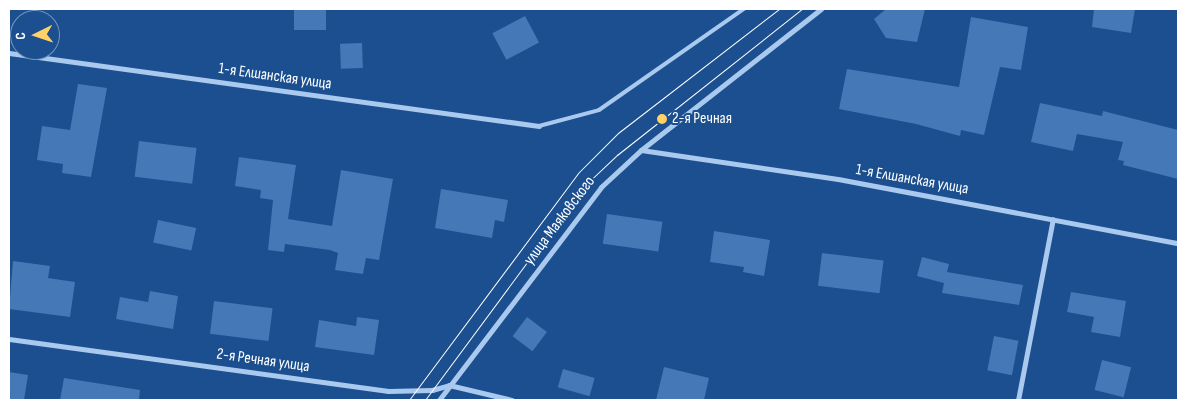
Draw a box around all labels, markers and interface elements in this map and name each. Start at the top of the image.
north arrow [10,10,60,60]
text: С [12,32,29,40]
street label: 1-я Елшанская улица [217,60,333,94]
place label: 2-я Речная [672,109,732,129]
marker: 2-я Речная [656,113,668,125]
street label: 1-я Елшанская улица [854,161,970,199]
street label: улица Маяковского [520,173,600,269]
street label: 2-я Речная улица [215,345,311,377]

